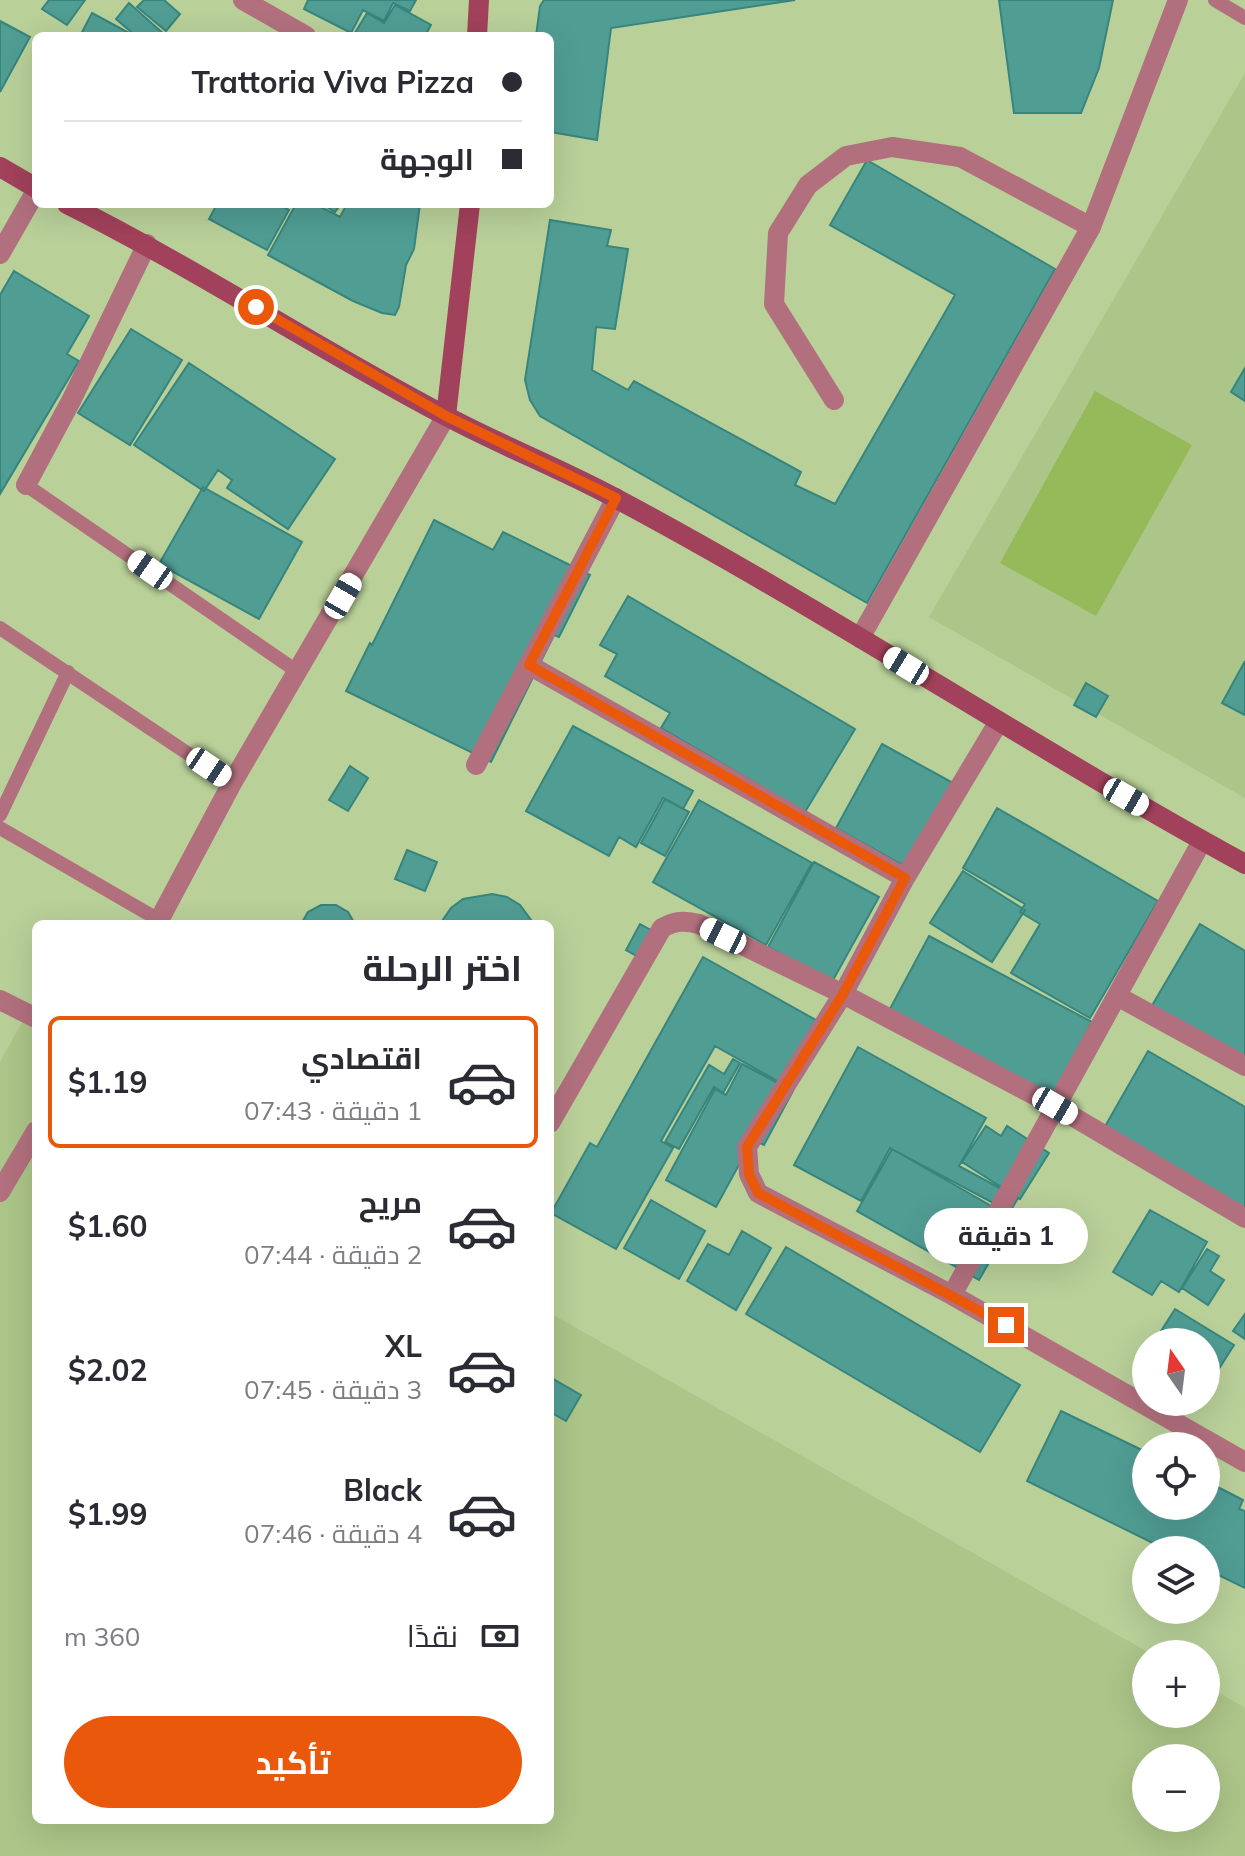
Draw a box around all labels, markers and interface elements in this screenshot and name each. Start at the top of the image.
text: Trattoria Viva Pizza [191,63,474,101]
text: الوجهة [380,140,474,178]
route start [238,289,274,325]
car [123,546,177,594]
car [321,569,365,623]
car [879,643,933,689]
car [182,744,236,790]
car [1099,775,1153,819]
car [696,915,750,957]
text: اختر الرحلة [363,945,522,990]
text: اقتصادي [301,1039,422,1077]
icon: car [446,1046,518,1118]
text: $1.19 [68,1063,147,1101]
car [1028,1084,1082,1128]
text: 1 دقيقة · 07:43 [244,1094,422,1127]
text: مريح [359,1183,422,1221]
icon: car [446,1190,518,1262]
text: $1.60 [68,1207,147,1245]
callout: 1 دقيقة [924,1209,1088,1265]
text: 1 دقيقة [958,1219,1054,1252]
text: 2 دقيقة · 07:44 [244,1238,422,1271]
route end [988,1307,1024,1343]
text: XL [385,1327,422,1365]
north arrow [1132,1328,1220,1416]
map controls [1132,1328,1220,1832]
icon: car [446,1334,518,1406]
text: $2.02 [68,1351,147,1389]
text: 3 دقيقة · 07:45 [244,1373,422,1406]
button: locate [1132,1432,1220,1520]
text: Black [343,1471,422,1509]
icon: car [446,1478,518,1550]
text: $1.99 [68,1495,147,1533]
text: 4 دقيقة · 07:46 [244,1517,422,1550]
button: layers [1132,1536,1220,1624]
icon: cash [478,1614,522,1658]
text: نقدًا [407,1617,458,1655]
text: 360 m [64,1620,140,1653]
button: + [1132,1640,1220,1728]
button: تأكيد [64,1716,522,1808]
button: − [1132,1744,1220,1832]

